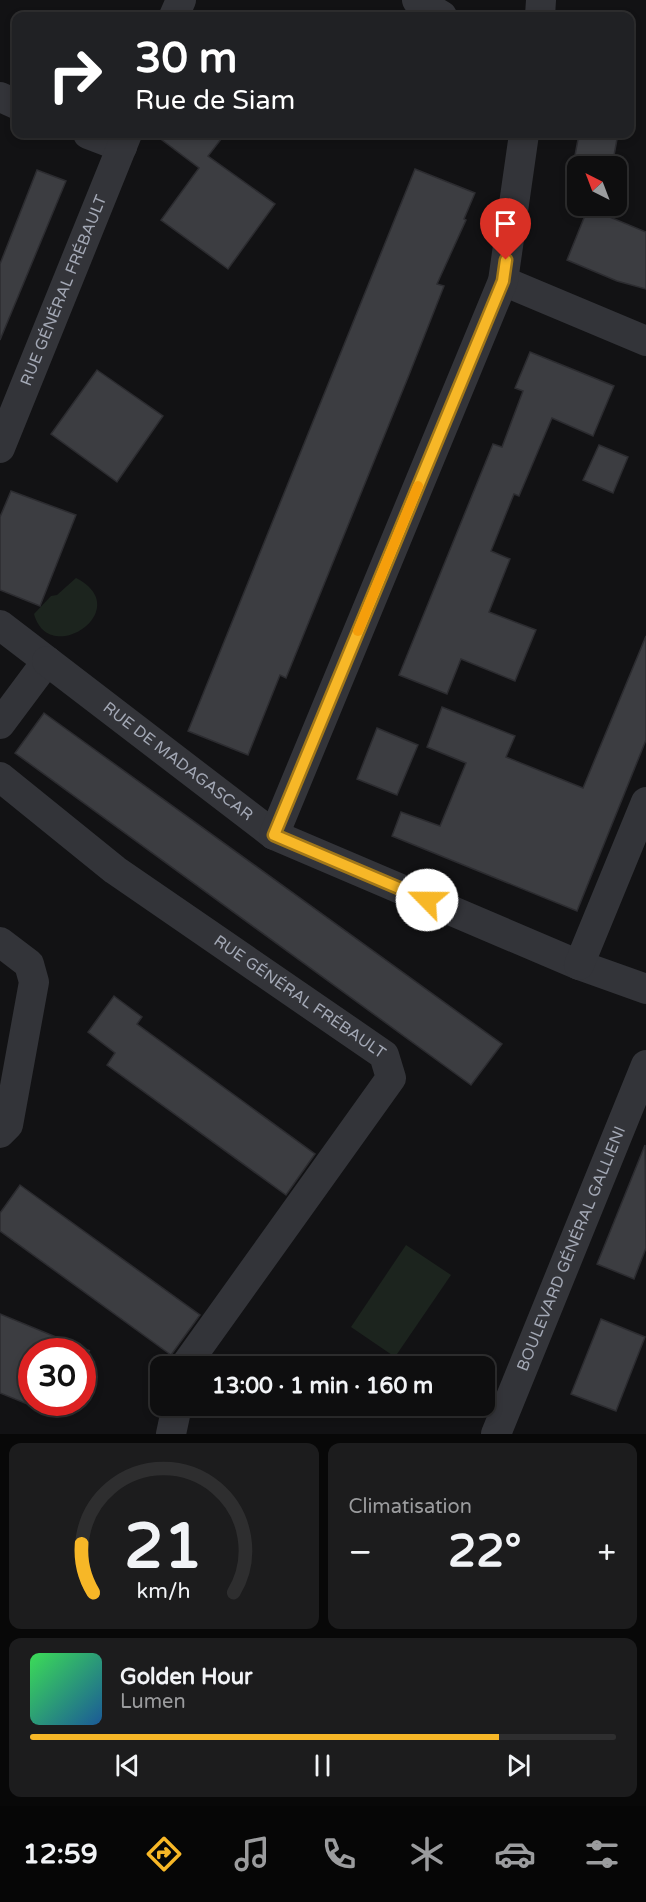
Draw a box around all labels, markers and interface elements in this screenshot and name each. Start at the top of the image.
text: 30 m [135,33,237,84]
icon: right [36,36,114,114]
text: Rue de Siam [135,84,295,117]
north arrow [567,156,627,216]
map controls [567,156,627,216]
street label: RUE GÉNÉRAL FRÉBAULT [16,192,111,389]
pin [480,198,531,260]
icon: arrive [489,207,522,240]
street label: RUE DE MADAGASCAR [99,698,257,825]
position arrow [395,868,459,932]
street label: RUE GÉNÉRAL FRÉBAULT [210,931,390,1063]
street label: BOULEVARD GÉNÉRAL GALLIENI [513,1123,630,1374]
speed limit sign: 30 [18,1338,96,1416]
text: 13:00 · 1 min · 160 m [212,1373,433,1399]
text: Climatisation [349,1495,472,1519]
text: 21 [125,1510,203,1585]
text: 22° [448,1525,521,1579]
text: − [349,1533,372,1572]
text: + [597,1533,616,1572]
text: km/h [137,1578,191,1604]
text: Golden Hour [120,1664,252,1690]
text: Lumen [120,1690,186,1714]
icon: previous [111,1749,144,1782]
icon: pause [306,1749,339,1782]
icon: next [502,1749,535,1782]
icon: directions [143,1833,185,1875]
icon: music [231,1833,273,1875]
icon: phone [318,1833,360,1875]
icon: climate [406,1833,448,1875]
icon: car [494,1833,536,1875]
icon: filters [581,1833,623,1875]
text: 12:59 [23,1838,98,1871]

